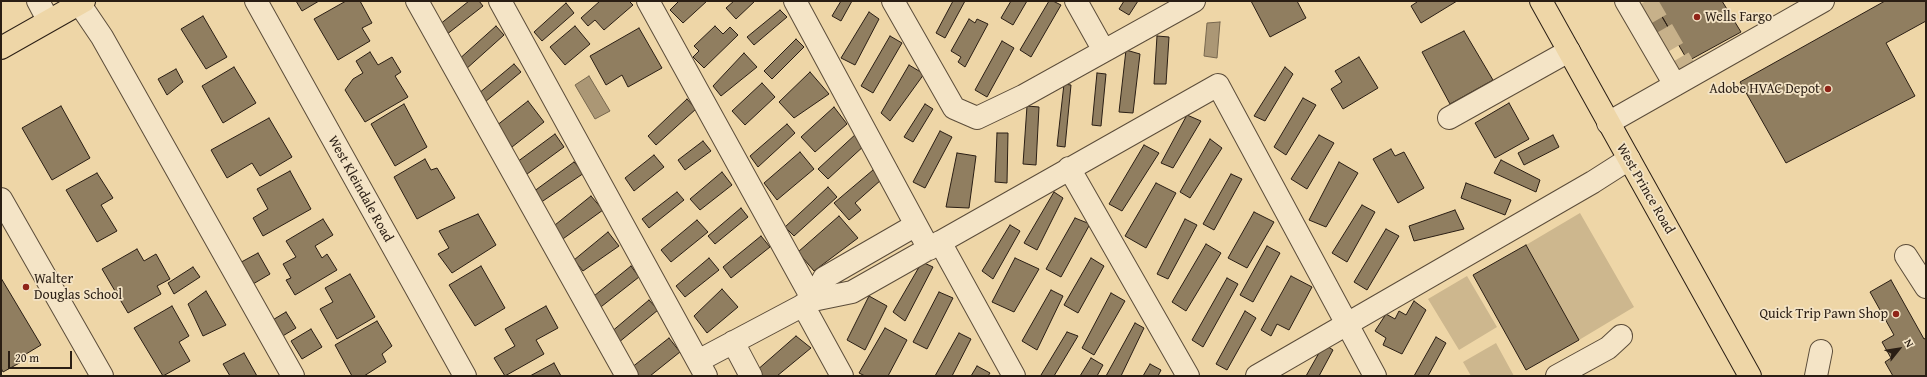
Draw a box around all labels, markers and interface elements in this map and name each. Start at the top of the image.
place label: Wells Fargo [1705,9,1772,25]
marker: Wells Fargo [1692,12,1702,22]
place label: Adobe HVAC Depot [1709,81,1820,97]
marker: Adobe HVAC Depot [1823,84,1833,94]
street label: West Kleindale Road [324,133,396,245]
street label: West Prince Road [1612,141,1678,237]
place label: Walter Douglas School [34,271,122,304]
marker: Walter Douglas School [21,282,31,292]
place label: Quick Trip Pawn Shop [1759,306,1888,322]
marker: Quick Trip Pawn Shop [1891,309,1901,319]
north arrow [1879,329,1919,369]
text: N [1901,336,1918,350]
scale bar [10,343,74,369]
text: 20 m [15,349,39,366]

